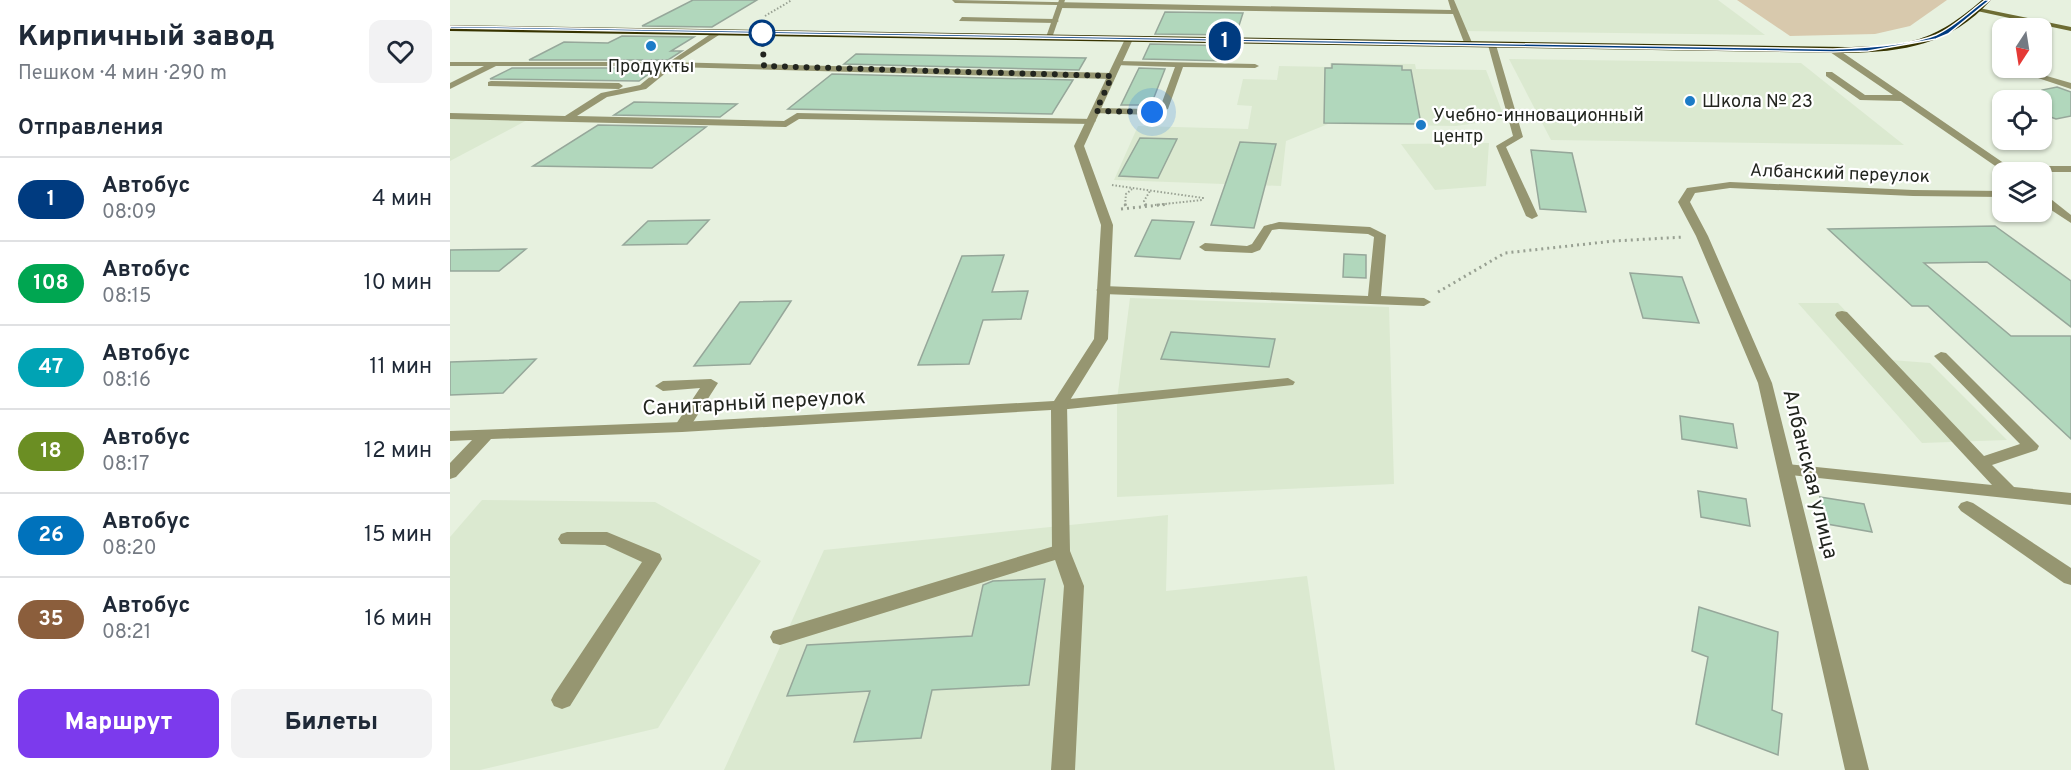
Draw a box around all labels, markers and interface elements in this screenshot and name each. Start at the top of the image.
north arrow [1992,18,2052,78]
map controls [1992,18,2052,222]
text: Кирпичный завод [18,20,274,56]
button: heart [369,20,432,83]
unlabelled marker [749,20,775,46]
line badge: 1 [1206,22,1244,60]
text: 1 [1221,28,1229,55]
marker: Продукты [644,39,658,53]
place label: Продукты [608,56,694,79]
text: Пешком · 4 мин · 290 m [18,61,227,87]
button: locate [1992,90,2052,150]
place label: Школа № 23 [1702,91,1813,114]
marker: Школа № 23 [1683,94,1697,108]
your location [1137,97,1167,127]
place label: Учебно-инновационный центр [1433,105,1644,149]
text: Отправления [18,115,163,142]
marker: Учебно-инновационный центр [1414,118,1428,132]
street label: Албанский переулок [1750,160,1930,189]
button: layers [1992,162,2052,222]
text: Автобус [102,173,190,200]
text: 1 [47,186,55,213]
text: 4 мин [372,186,432,213]
text: 08:09 [102,200,156,226]
text: Автобус [102,257,190,284]
text: 108 [33,270,69,297]
text: 10 мин [363,270,432,297]
text: 08:15 [102,284,151,310]
text: Автобус [102,341,190,368]
text: 47 [39,354,63,381]
text: 11 мин [369,354,432,381]
text: 08:16 [102,368,151,394]
street label: Санитарный переулок [642,384,866,423]
street label: Албанская улица [1775,387,1844,562]
text: Автобус [102,425,190,452]
text: 18 [40,438,62,465]
text: 12 мин [364,438,432,465]
text: 08:17 [102,452,149,478]
text: Автобус [102,509,190,536]
text: 26 [38,522,64,549]
text: 15 мин [364,522,432,549]
text: 08:20 [102,536,157,562]
text: Автобус [102,593,190,620]
text: 35 [38,606,64,633]
text: 16 мин [364,606,432,633]
text: 08:21 [102,620,151,646]
button: Маршрут [18,689,219,758]
button: Билеты [231,689,432,758]

